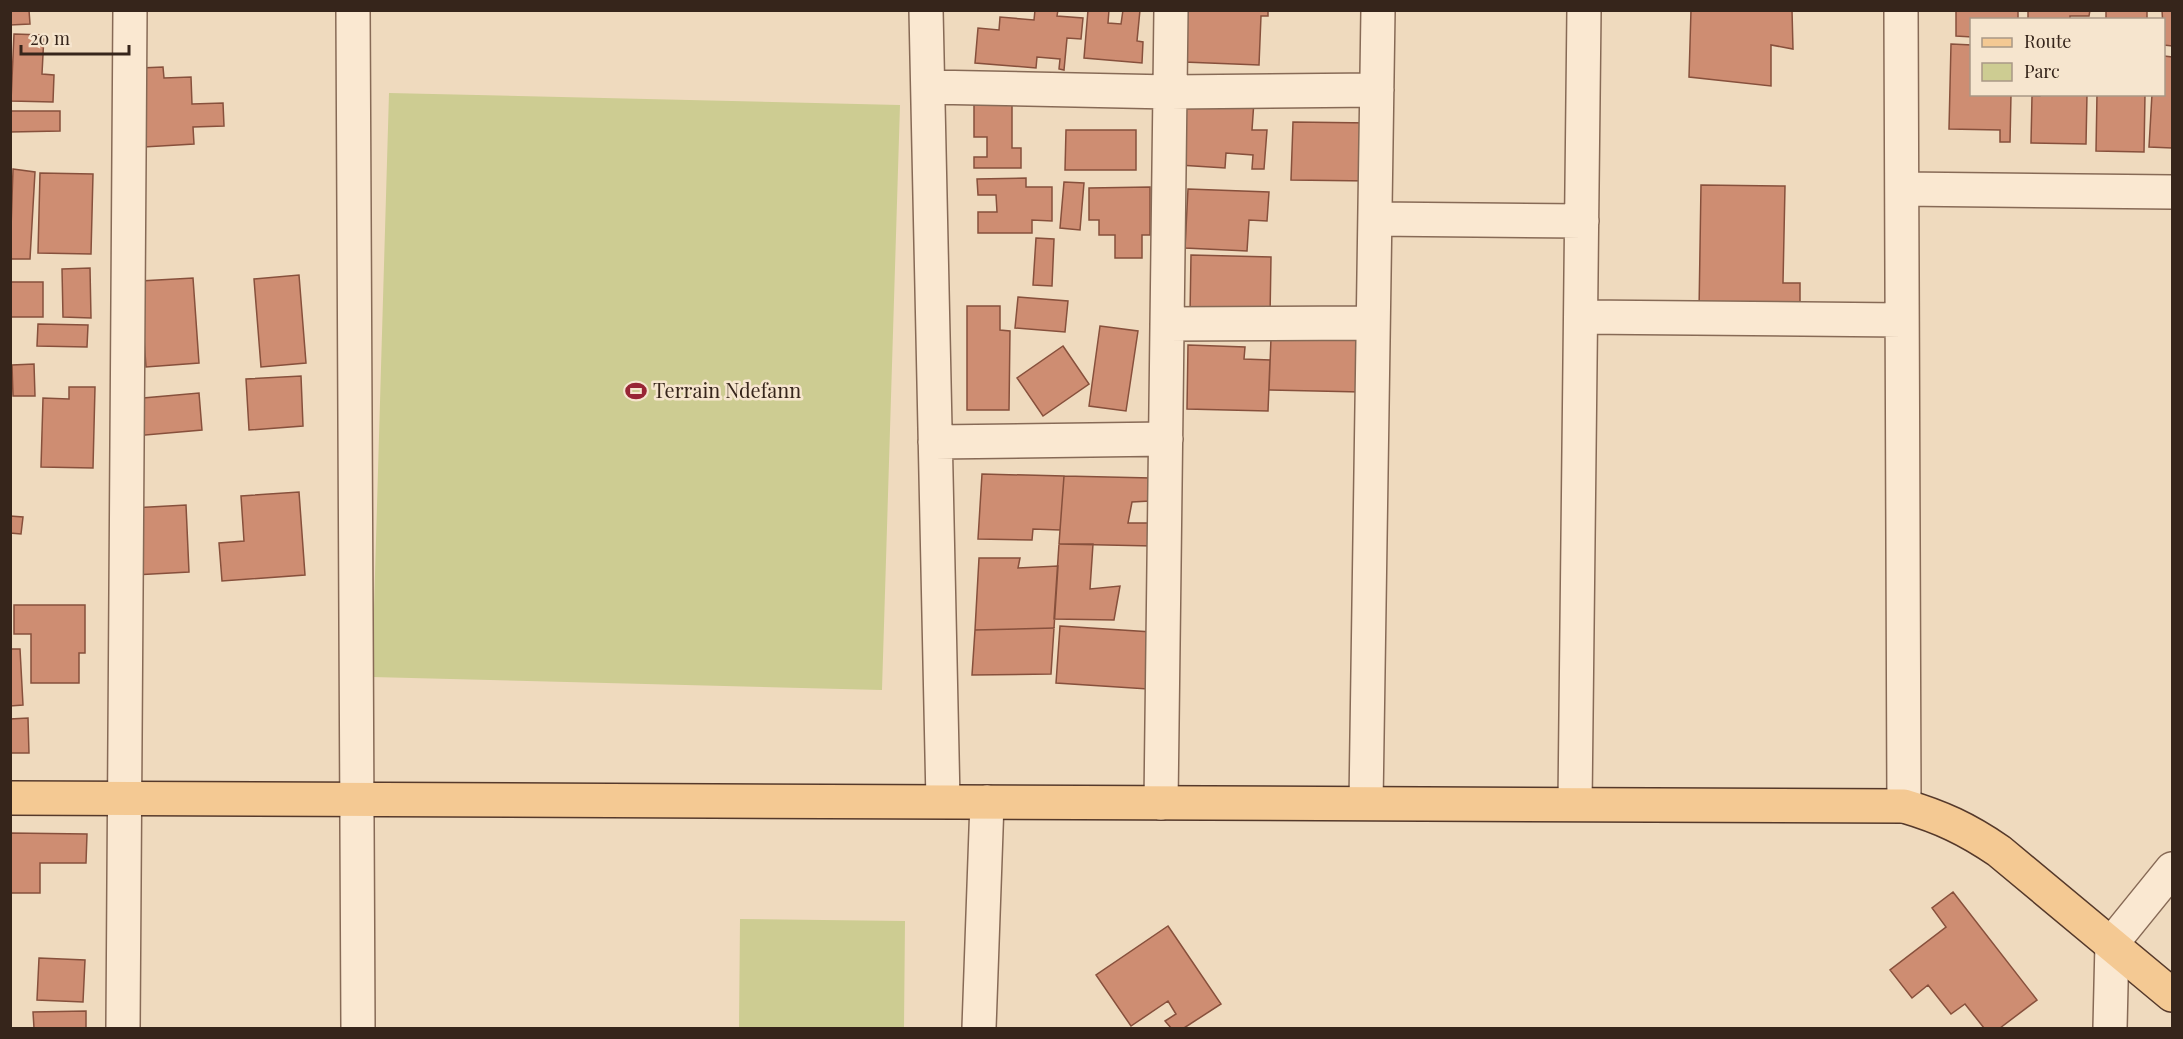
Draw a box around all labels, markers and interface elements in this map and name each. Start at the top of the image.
scale bar [21,18,129,56]
legend [1970,18,2165,96]
text: 20 m [30,26,70,50]
text: Route [2024,29,2071,53]
text: Parc [2024,59,2060,83]
place label: Terrain Ndefann [653,376,801,403]
sports icon: Terrain Ndefann [624,379,648,403]

